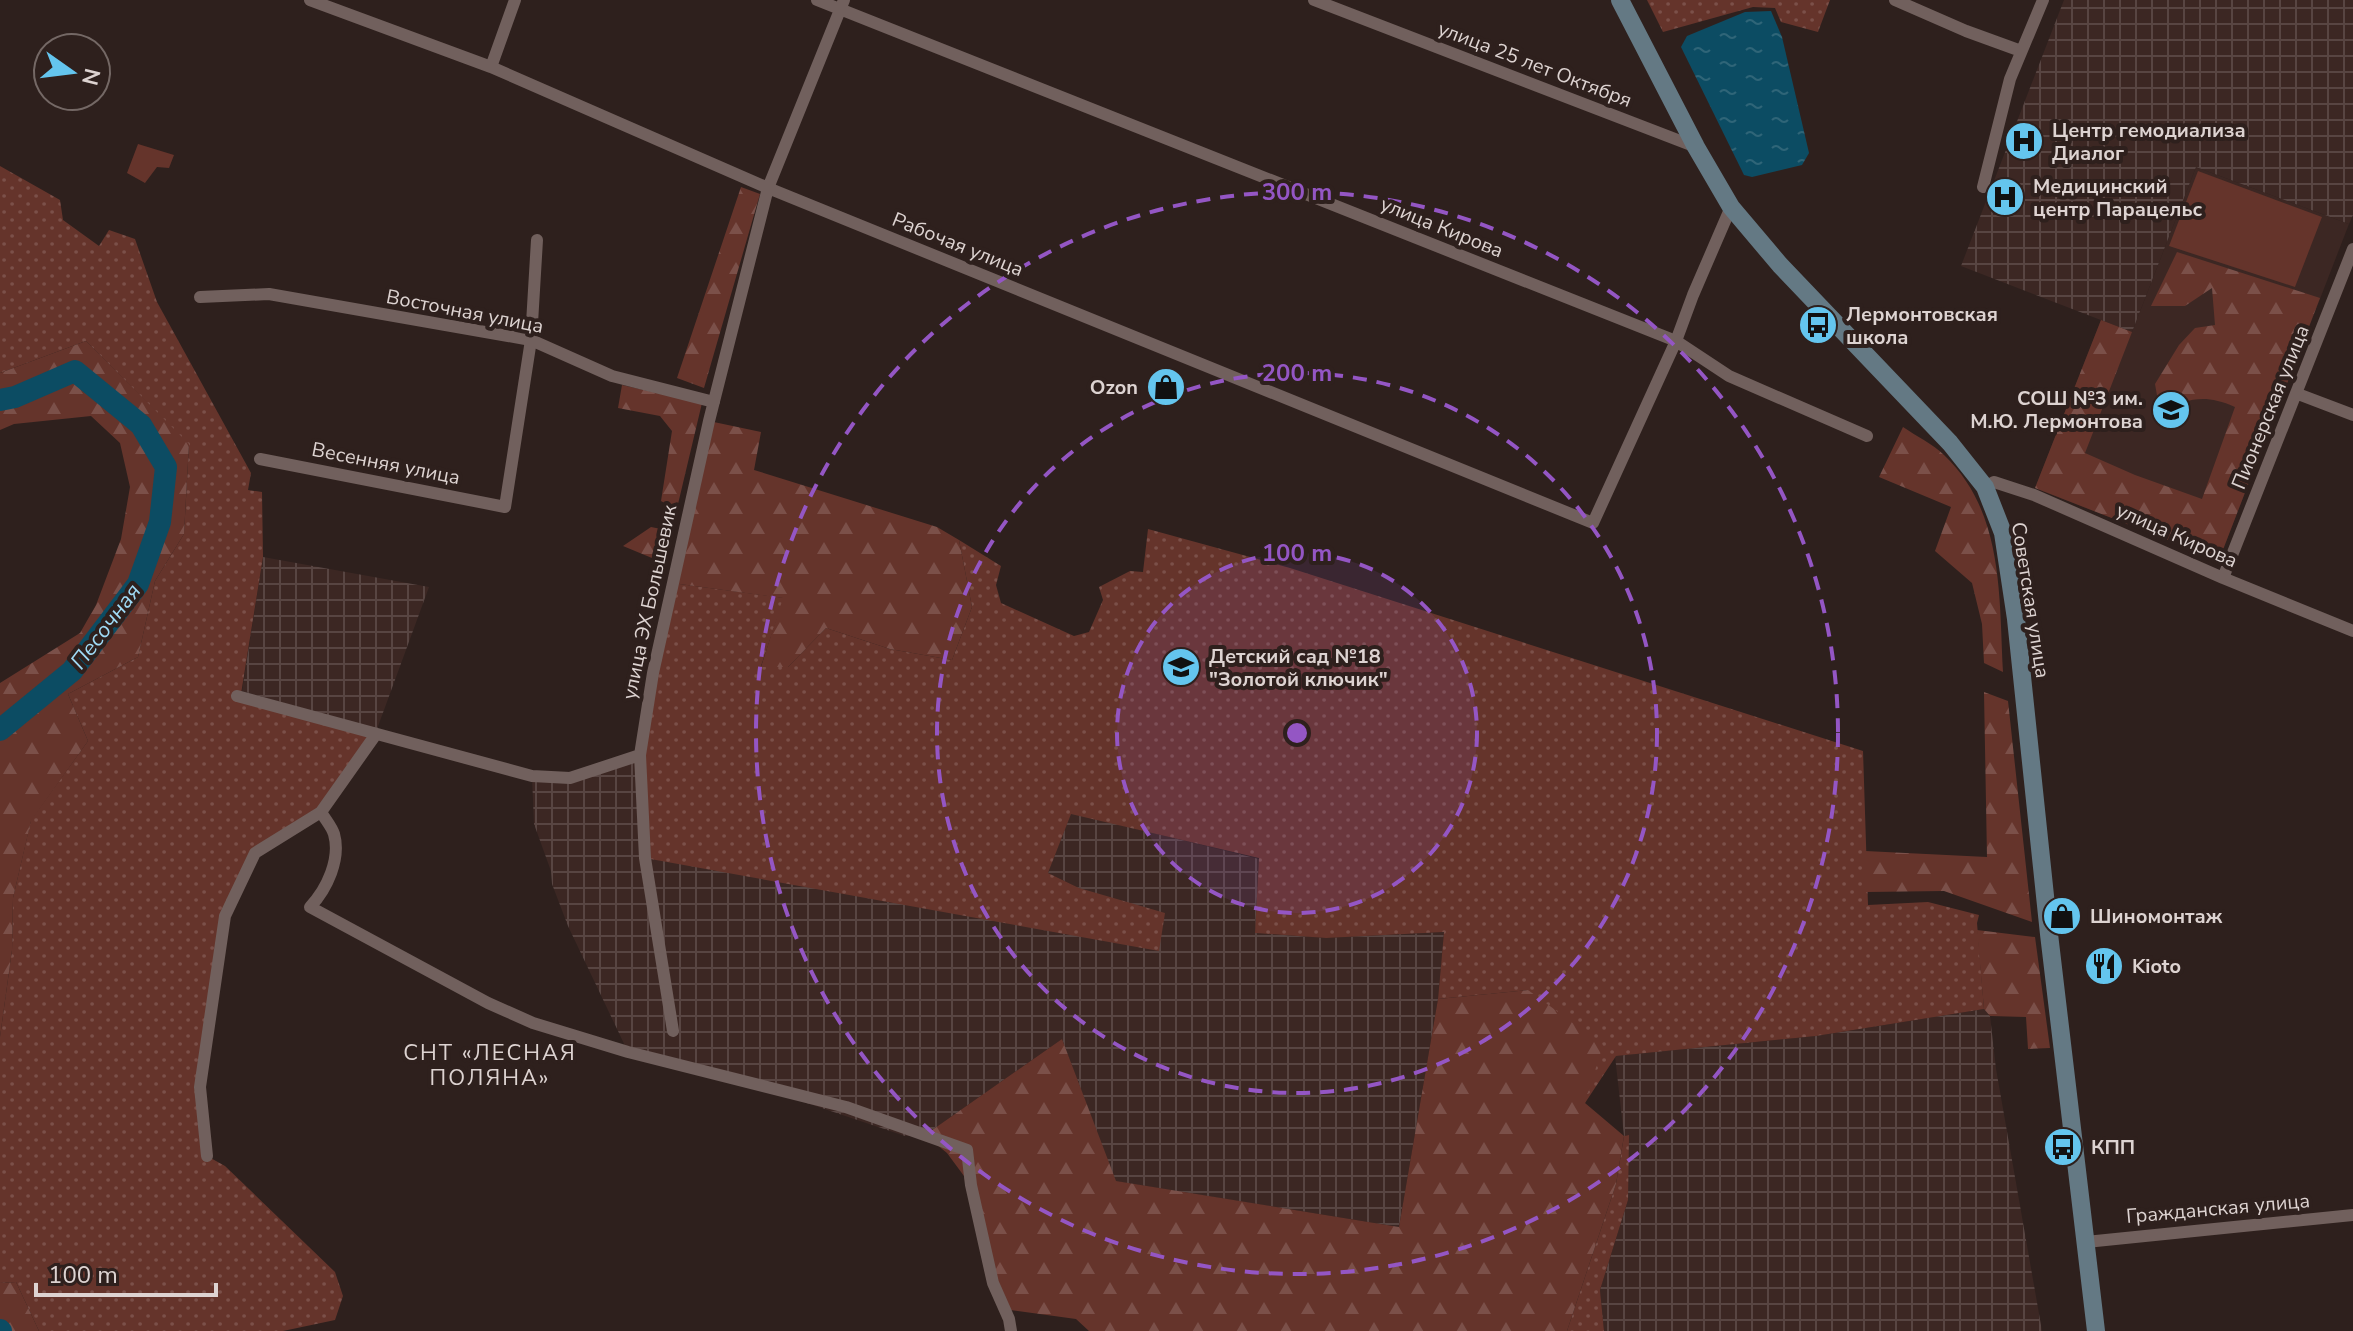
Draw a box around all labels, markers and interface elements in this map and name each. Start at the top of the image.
street label: улица 25 лет Октября [1434,15,1636,114]
north arrow [32,32,112,112]
text: N [74,65,107,88]
place label: Центр гемодиализа Диалог [2052,117,2246,167]
hospital icon: Центр гемодиализа Диалог [2003,120,2045,162]
place label: Медицинский центр Парацельс [2033,173,2203,223]
text: 300 m [1262,176,1332,208]
hospital icon: Медицинский центр Парацельс [1984,176,2026,218]
street label: улица Кирова [1376,191,1507,264]
street label: Рабочая улица [888,206,1027,283]
street label: Восточная улица [384,283,546,340]
place label: Лермонтовская школа [1846,301,1998,351]
bus stop icon: Лермонтовская школа [1797,304,1839,346]
street label: Пионерская улица [2225,321,2316,493]
text: 200 m [1262,357,1332,389]
shop icon: Ozon [1145,366,1187,408]
place label: Ozon [1090,374,1138,401]
place label: СОШ №3 им. М.Ю. Лермонтова [1970,385,2143,435]
school or university icon: СОШ №3 им. М.Ю. Лермонтова [2150,389,2192,431]
street label: Весенняя улица [309,436,462,491]
street label: улица Кирова [2112,497,2242,574]
street label: улица ЭХ Большевик [616,502,683,702]
street label: Советская улица [2005,520,2056,680]
text: 100 m [1262,537,1332,569]
water label: Песочная [64,578,148,676]
place label: Детский сад №18 "Золотой ключик" [1209,643,1388,693]
school or university icon: Детский сад №18 "Золотой ключик" [1160,646,1202,688]
centre of rings [1283,719,1311,747]
shop icon: Шиномонтаж [2041,895,2083,937]
place label: Шиномонтаж [2090,903,2223,930]
restaurant icon: Kioto [2083,945,2125,987]
place label: Kioto [2132,953,2181,980]
district label: СНТ «ЛЕСНАЯ ПОЛЯНА» [403,1038,577,1093]
bus stop icon: КПП [2042,1126,2084,1168]
place label: КПП [2091,1134,2135,1161]
street label: Гражданская улица [2125,1187,2311,1230]
scale bar [36,1247,216,1297]
text: 100 m [48,1259,118,1291]

